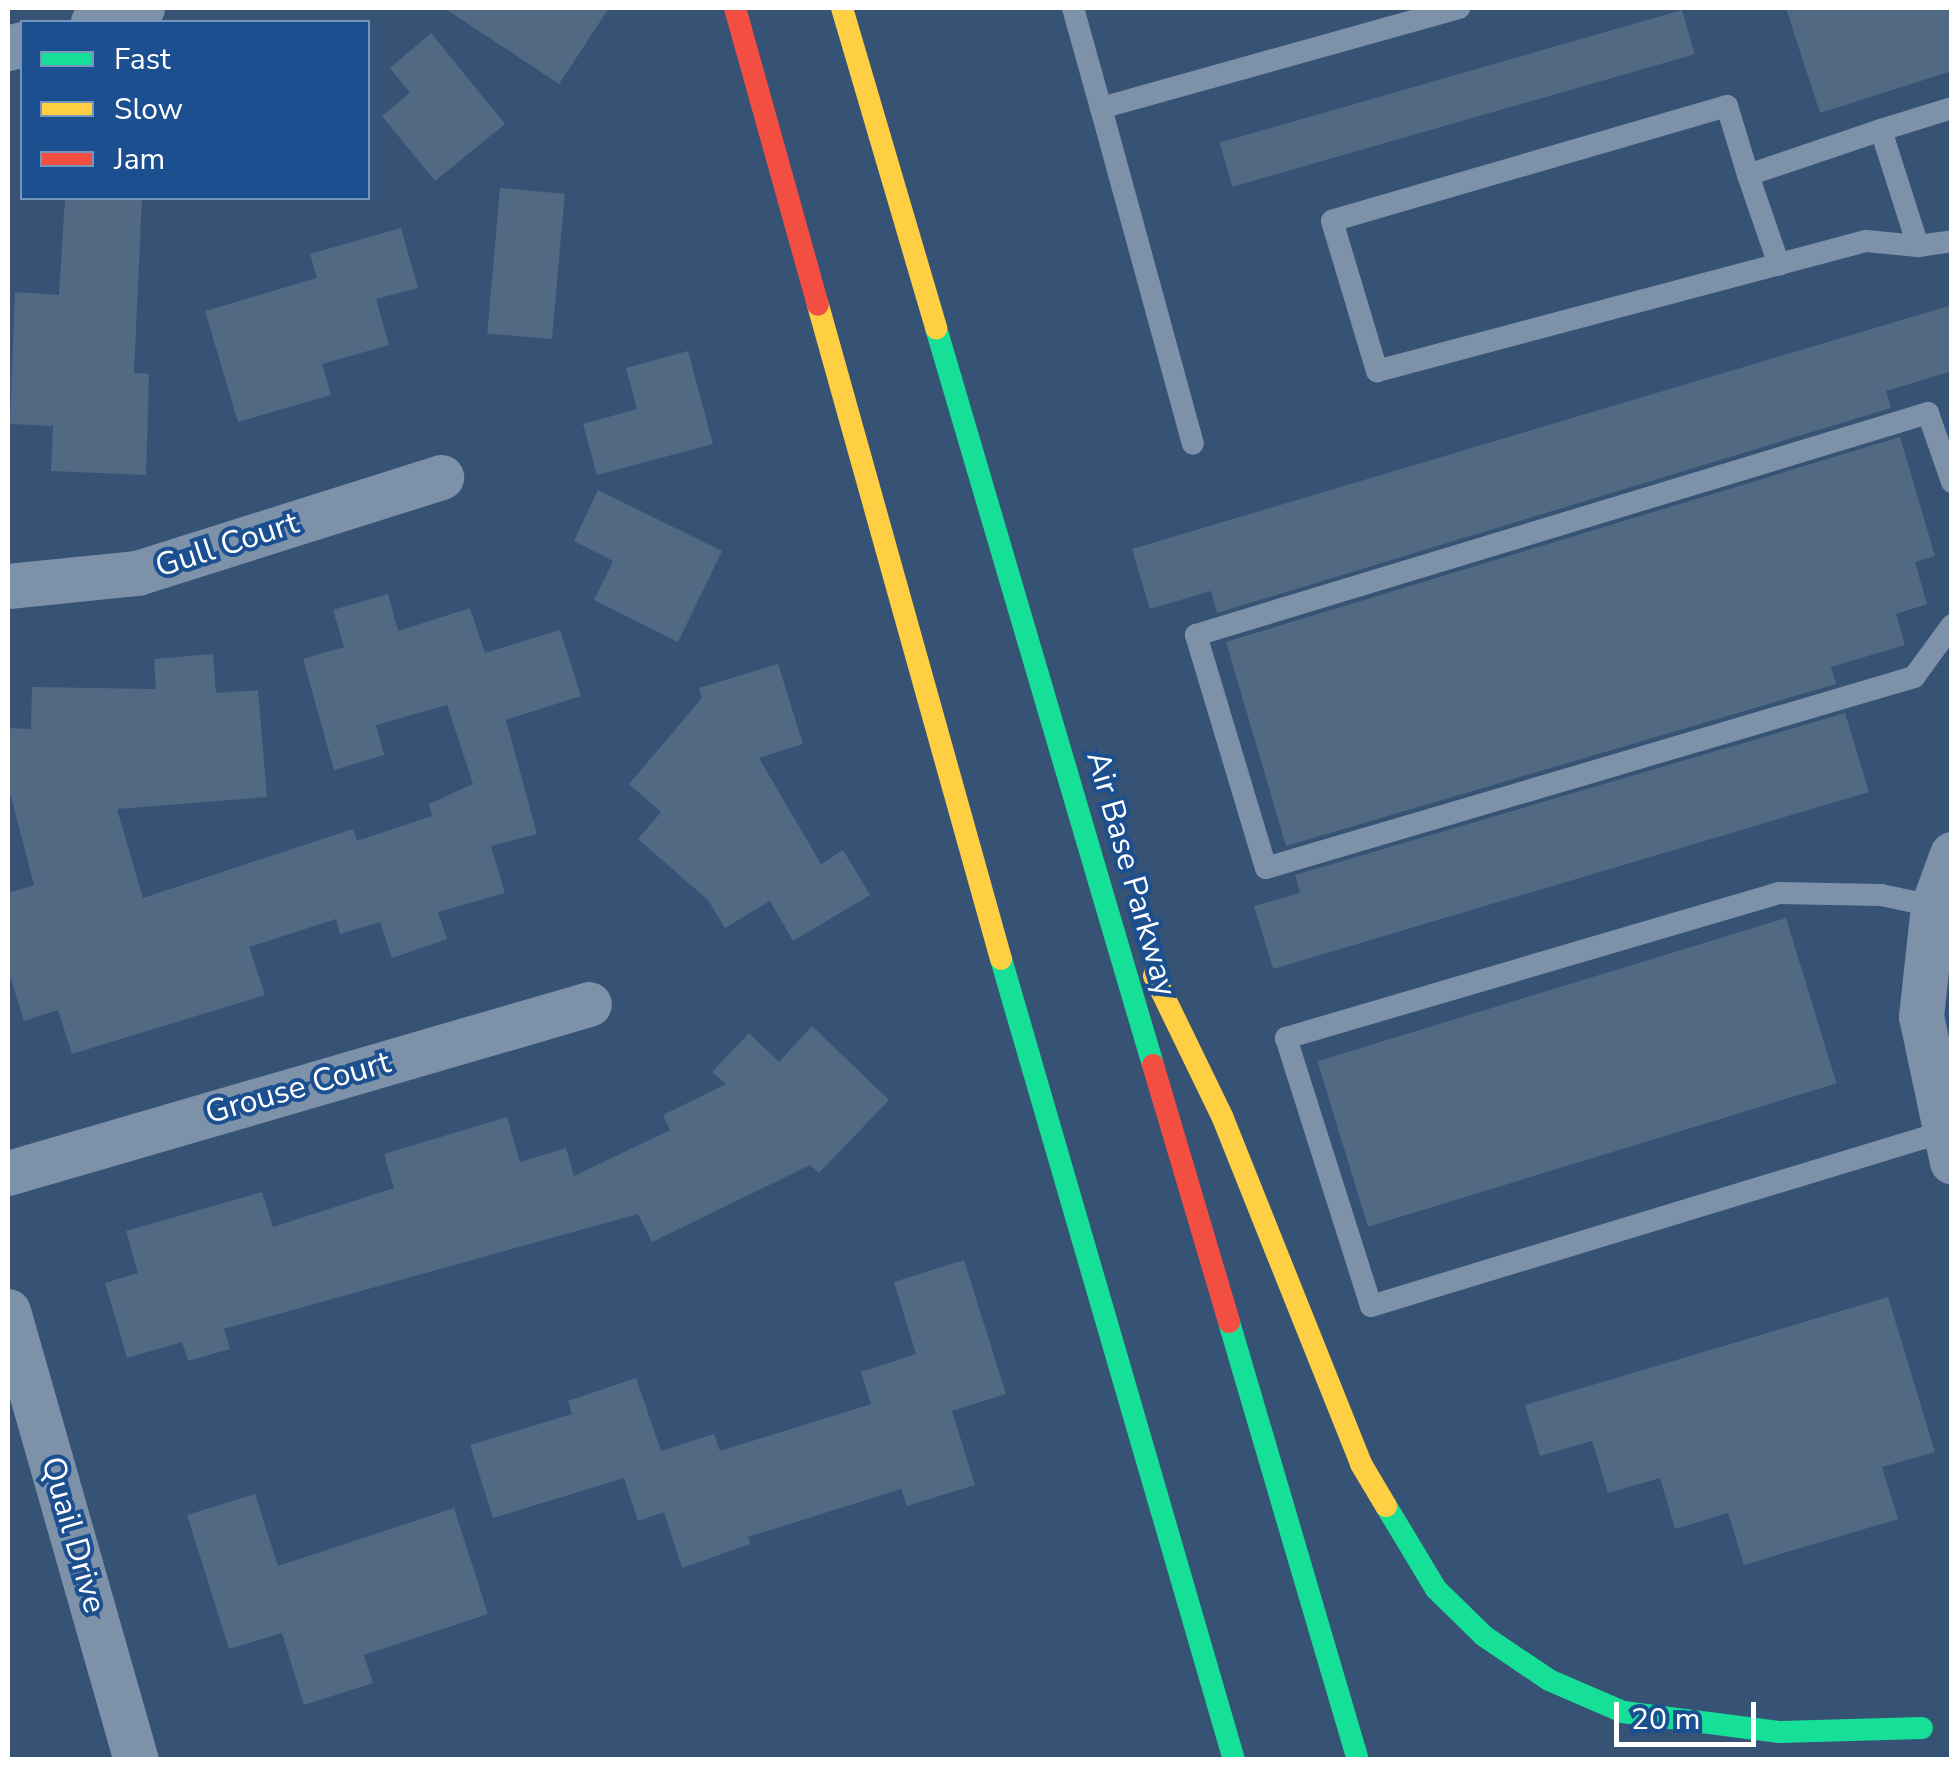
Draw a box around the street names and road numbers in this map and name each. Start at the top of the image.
street label: Gull Court [151,504,303,586]
street label: Air Base Parkway [1078,747,1184,1001]
street label: Grouse Court [201,1043,395,1133]
street label: Quail Drive [32,1453,114,1617]

